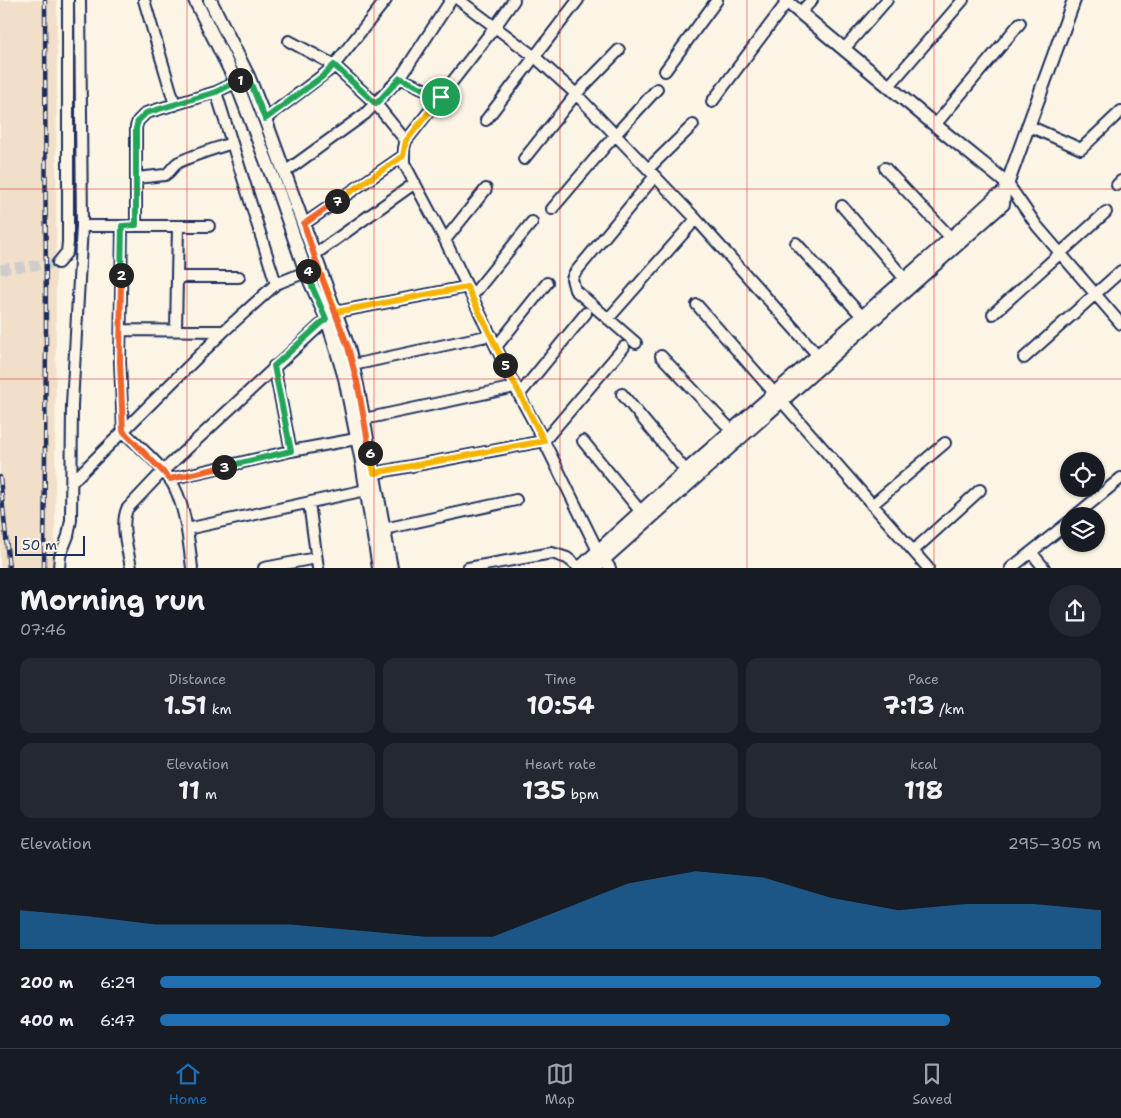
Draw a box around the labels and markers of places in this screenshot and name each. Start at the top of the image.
pin: 1 [228,68,252,92]
pin [420,76,462,118]
pin: 7 [324,188,350,214]
pin: 4 [296,258,320,284]
pin: 2 [108,262,134,288]
pin: 5 [492,352,518,378]
pin: 6 [358,440,382,466]
pin: 3 [212,454,236,480]

